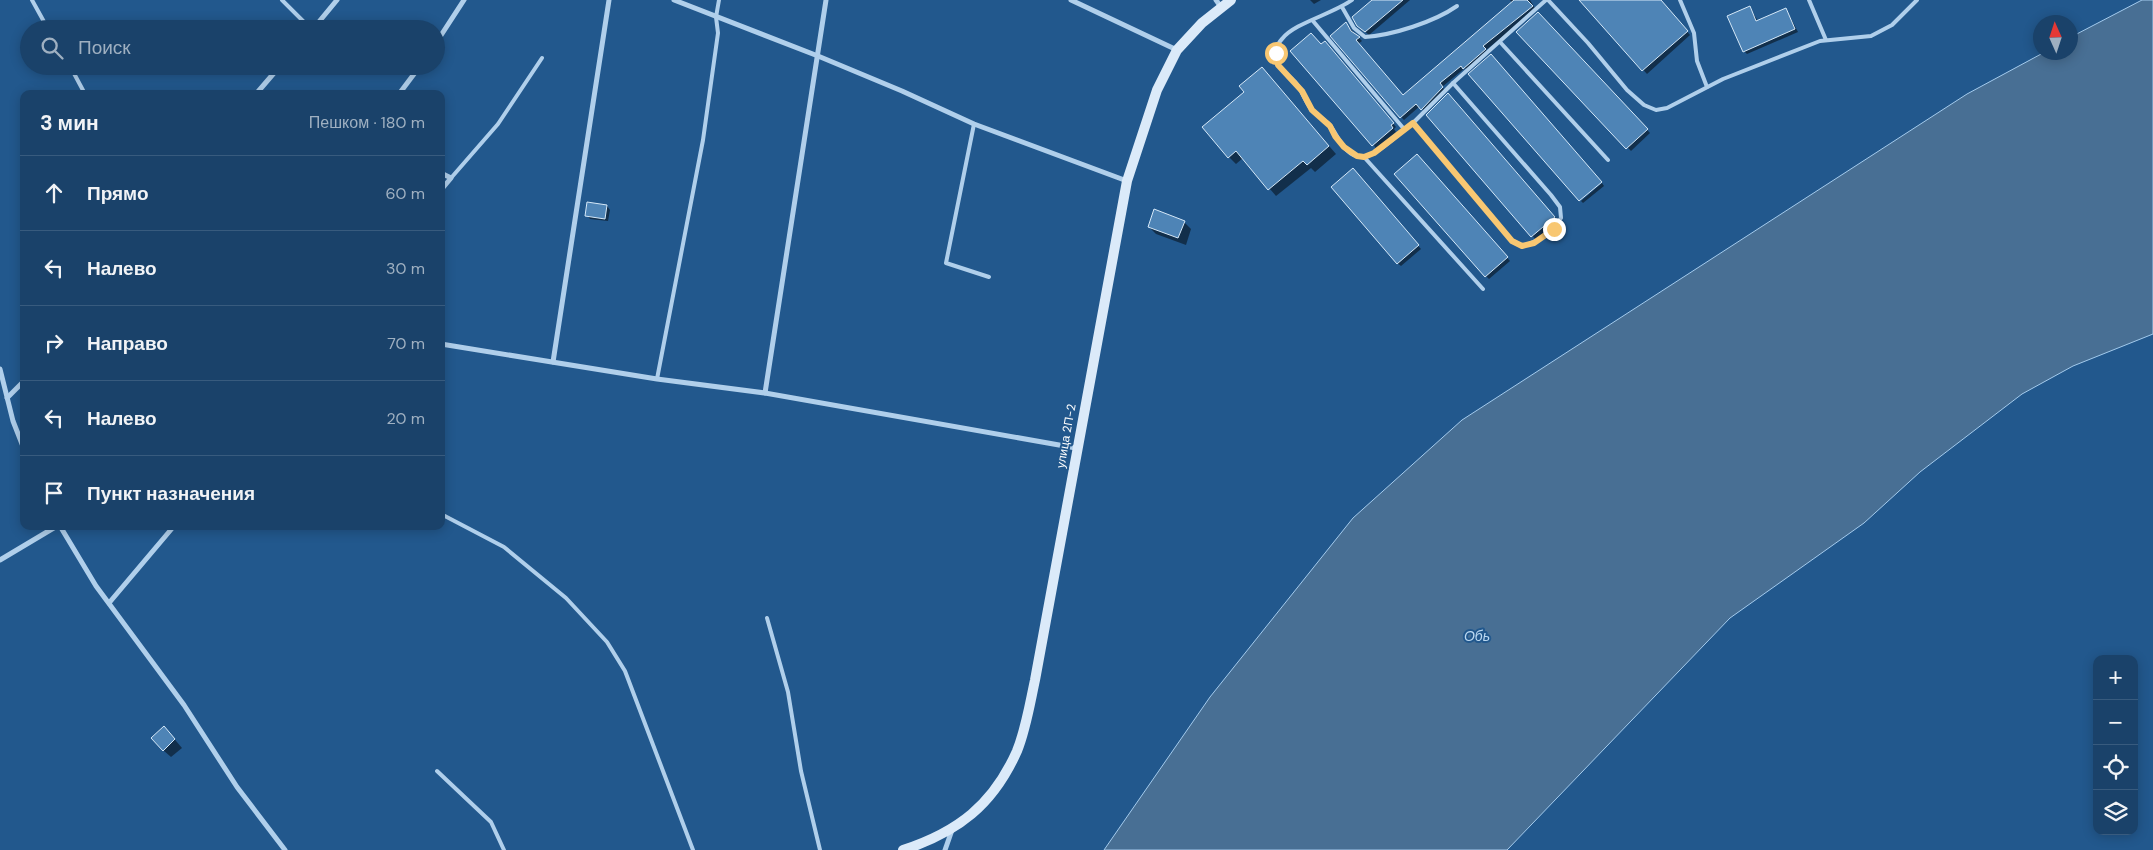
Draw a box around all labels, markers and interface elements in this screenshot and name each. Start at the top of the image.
north arrow [2033,15,2078,60]
search box [20,20,445,75]
icon: search [38,34,66,62]
text: Поиск [78,35,131,60]
route start [1265,42,1288,65]
text: 3 мин [40,109,99,137]
text: Пешком · 180 m [309,112,425,133]
icon: ahead [40,179,68,207]
text: Прямо [87,181,149,206]
text: 60 m [385,183,425,204]
route end [1543,218,1566,241]
icon: left [40,254,68,282]
text: Налево [87,256,157,281]
text: 30 m [386,258,425,279]
icon: right [40,329,68,357]
text: Направо [87,331,168,356]
text: 70 m [387,333,425,354]
street label: улица 2П-2 [1052,402,1080,469]
icon: left [40,404,68,432]
text: Налево [87,406,157,431]
text: 20 m [386,408,425,429]
icon: arrive [40,479,68,507]
text: Пункт назначения [87,481,255,506]
water label: Обь [1464,627,1490,645]
map controls [2093,655,2138,835]
button: + [2093,655,2138,700]
button: − [2093,700,2138,745]
button: locate [2093,745,2138,790]
button: layers [2093,790,2138,835]

